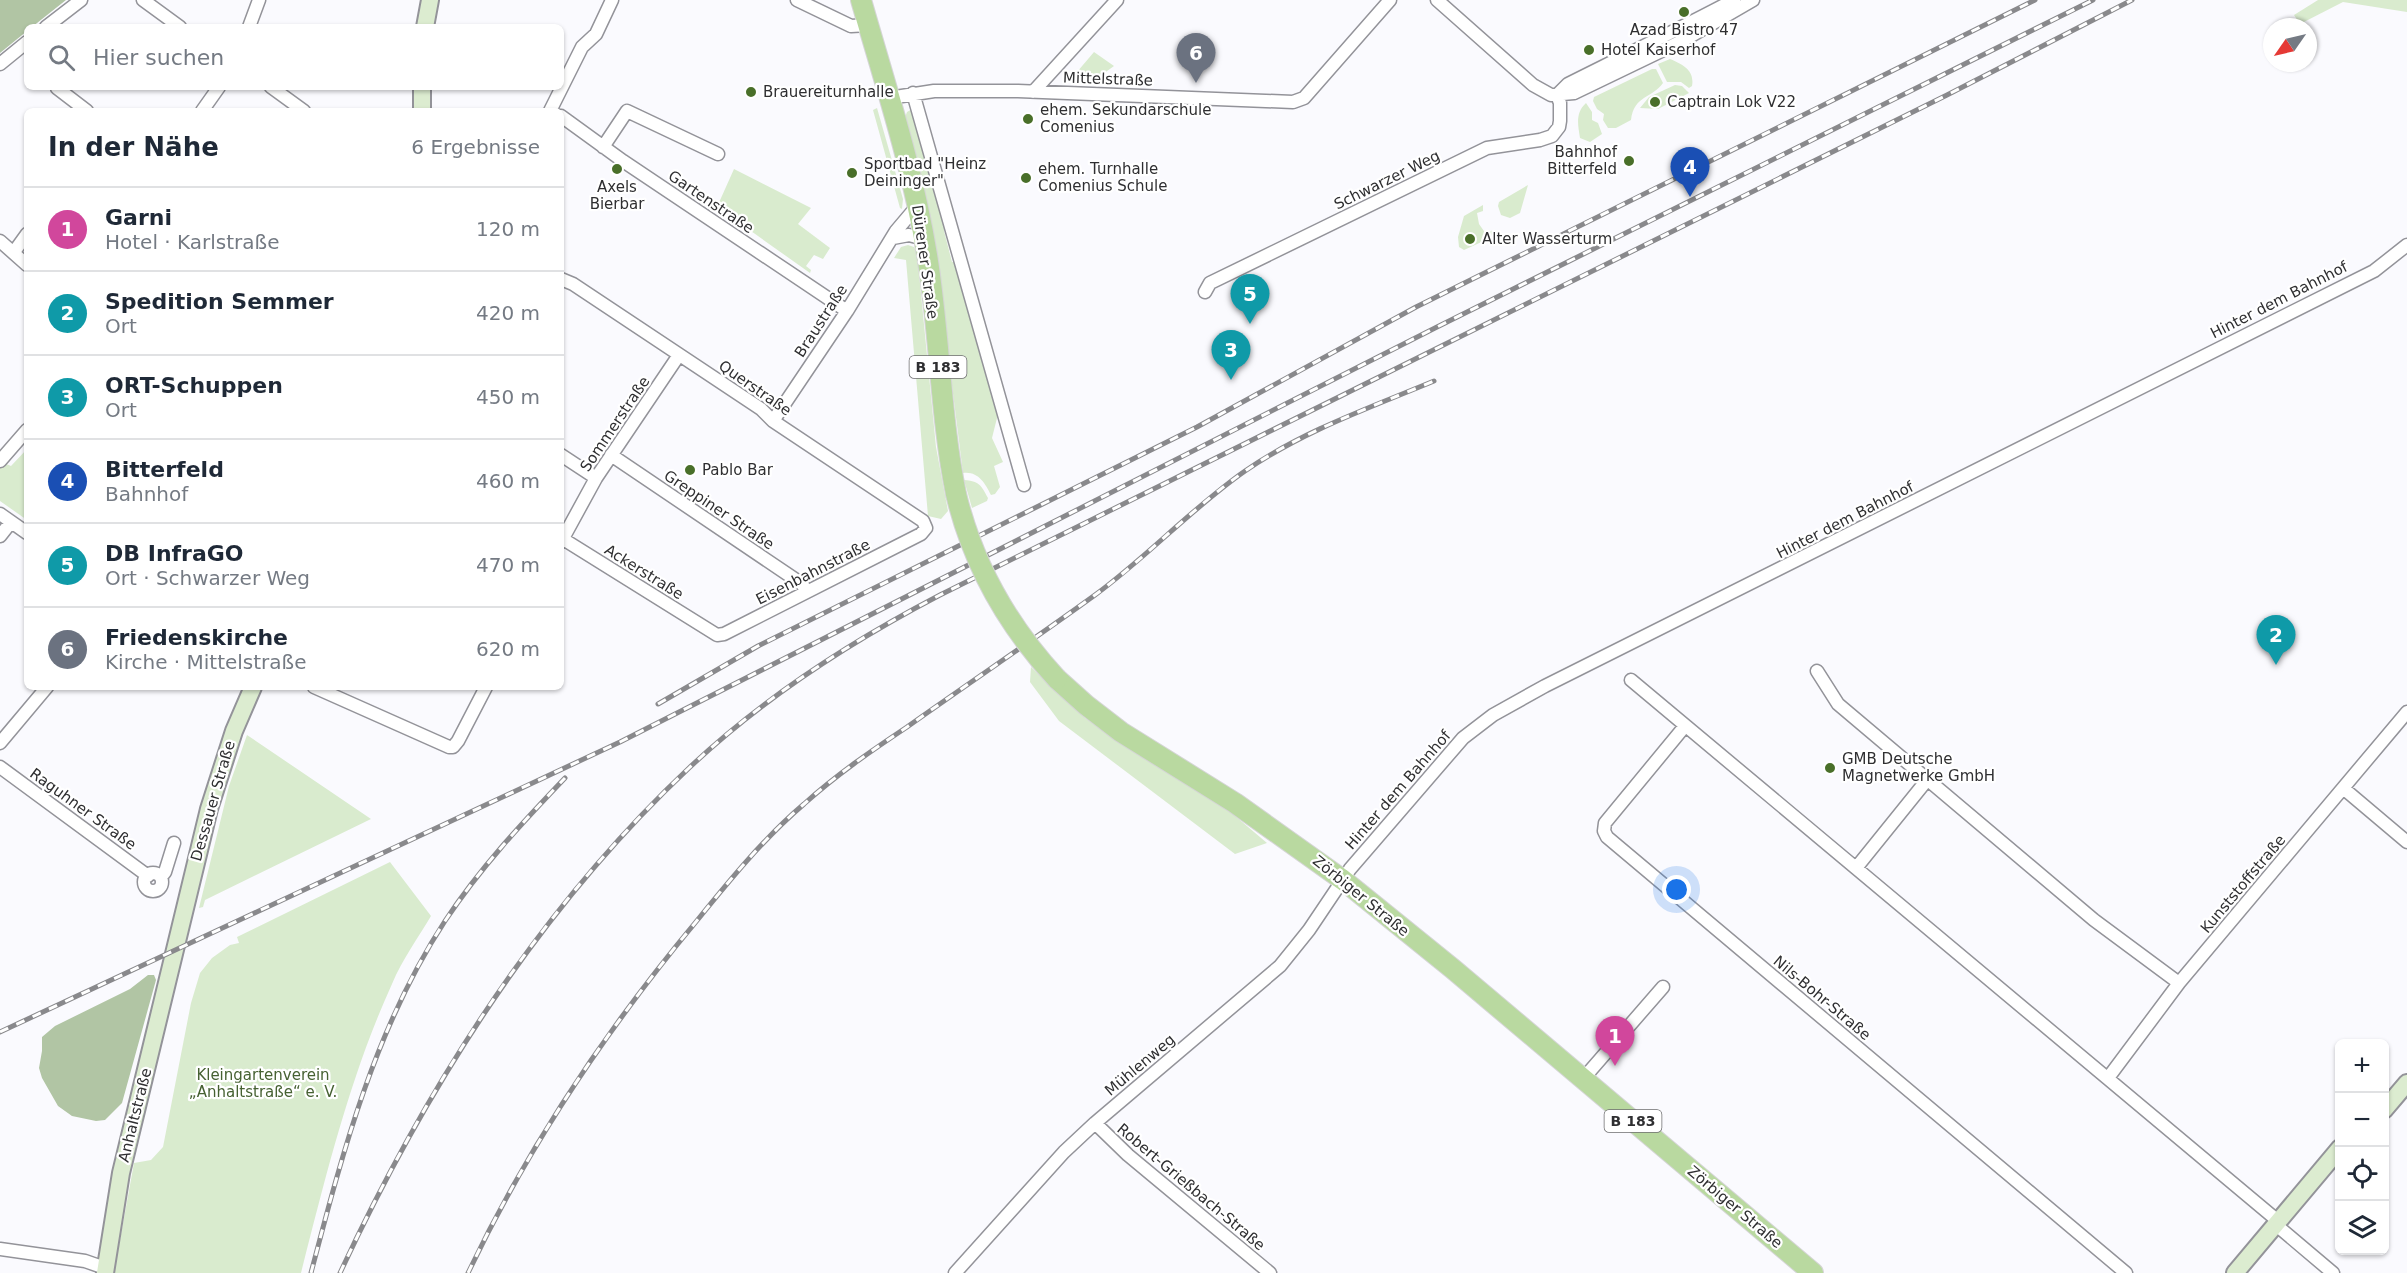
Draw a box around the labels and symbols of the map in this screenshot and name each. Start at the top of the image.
marker: Azad Bistro 47 [1677,5,1691,19]
north arrow [2263,18,2317,72]
place label: Azad Bistro 47 [1630,21,1738,39]
pin: 6 [1176,34,1216,83]
place label: Hotel Kaiserhof [1601,41,1716,59]
marker: Hotel Kaiserhof [1582,43,1596,57]
street label: Mittelstraße [1063,68,1153,90]
place label: Brauereiturnhalle [763,83,894,101]
marker: Brauereiturnhalle [744,85,758,99]
place label: Captrain Lok V22 [1667,93,1796,111]
marker: Captrain Lok V22 [1648,95,1662,109]
place label: ehem. Sekundarschule Comenius [1040,101,1211,136]
marker: ehem. Sekundarschule Comenius [1021,112,1035,126]
place label: Bahnhof Bitterfeld [1547,143,1618,178]
street label: Schwarzer Weg [1331,147,1443,213]
pin: 4 [1670,148,1710,197]
marker: Bahnhof Bitterfeld [1622,154,1636,168]
place label: Sportbad "Heinz Deininger" [864,155,986,190]
place label: ehem. Turnhalle Comenius Schule [1038,160,1167,195]
marker: Axels Bierbar [610,162,624,176]
marker: Sportbad "Heinz Deininger" [845,166,859,180]
street label: Gartenstraße [665,167,757,237]
marker: ehem. Turnhalle Comenius Schule [1019,171,1033,185]
place label: Axels Bierbar [590,178,645,213]
street label: Dürener Straße [908,204,942,320]
place label: Alter Wasserturm [1482,230,1612,248]
marker: Alter Wasserturm [1463,232,1477,246]
street label: Hinter dem Bahnhof [2207,257,2351,342]
pin: 5 [1230,274,1270,324]
street label: Braustraße [791,281,851,361]
pin: 3 [1212,330,1250,380]
street label: Querstraße [715,356,795,420]
road number: B 183 [910,356,966,378]
street label: Sommerstraße [576,373,654,475]
place label: Pablo Bar [702,461,774,479]
marker: Pablo Bar [683,463,697,477]
street label: Greppiner Straße [660,466,778,554]
street label: Hinter dem Bahnhof [1773,477,1917,562]
street label: Eisenbahnstraße [753,535,873,609]
street label: Ackerstraße [601,541,687,603]
pin: 2 [2256,616,2296,665]
street label: Hinter dem Bahnhof [1341,726,1455,853]
street label: Dessauer Straße [187,739,239,863]
place label: GMB Deutsche Magnetwerke GmbH [1842,750,1995,785]
marker: GMB Deutsche Magnetwerke GmbH [1823,761,1837,775]
street label: Raguhner Straße [26,764,140,854]
street label: Kunststoffstraße [2197,831,2289,937]
street label: Zörbiger Straße [1309,852,1413,940]
your location [1662,875,1691,904]
street label: Nils-Bohr-Straße [1770,952,1874,1044]
pin: 1 [1596,1016,1634,1066]
street label: Mühlenweg [1101,1031,1179,1099]
street label: Anhaltstraße [115,1066,155,1164]
park label: Kleingartenverein „Anhaltstraße“ e. V. [189,1066,337,1101]
road number: B 183 [1604,1110,1662,1132]
street label: Robert-Grießbach-Straße [1113,1120,1269,1254]
street label: Zörbiger Straße [1684,1162,1786,1252]

